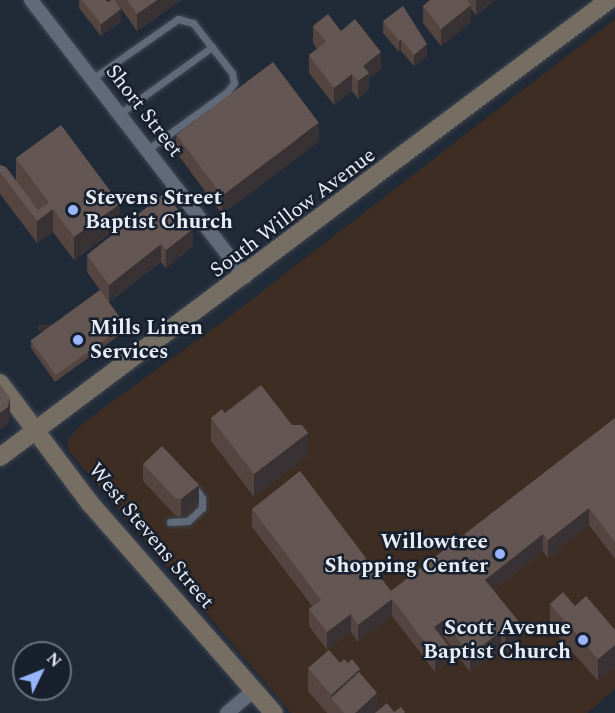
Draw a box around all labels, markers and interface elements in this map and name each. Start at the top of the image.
street label: Short Street [100,60,188,162]
street label: South Willow Avenue [205,143,381,283]
place label: Stevens Street Baptist Church [85,185,233,235]
marker: Stevens Street Baptist Church [66,203,80,217]
place label: Mills Linen Services [90,315,203,365]
marker: Mills Linen Services [71,333,85,347]
street label: West Stevens Street [83,458,219,614]
place label: Willowtree Shopping Center [325,529,488,579]
marker: Willowtree Shopping Center [493,547,507,561]
place label: Scott Avenue Baptist Church [423,615,571,665]
marker: Scott Avenue Baptist Church [576,633,590,647]
north arrow [12,641,72,701]
text: N [40,647,67,673]

